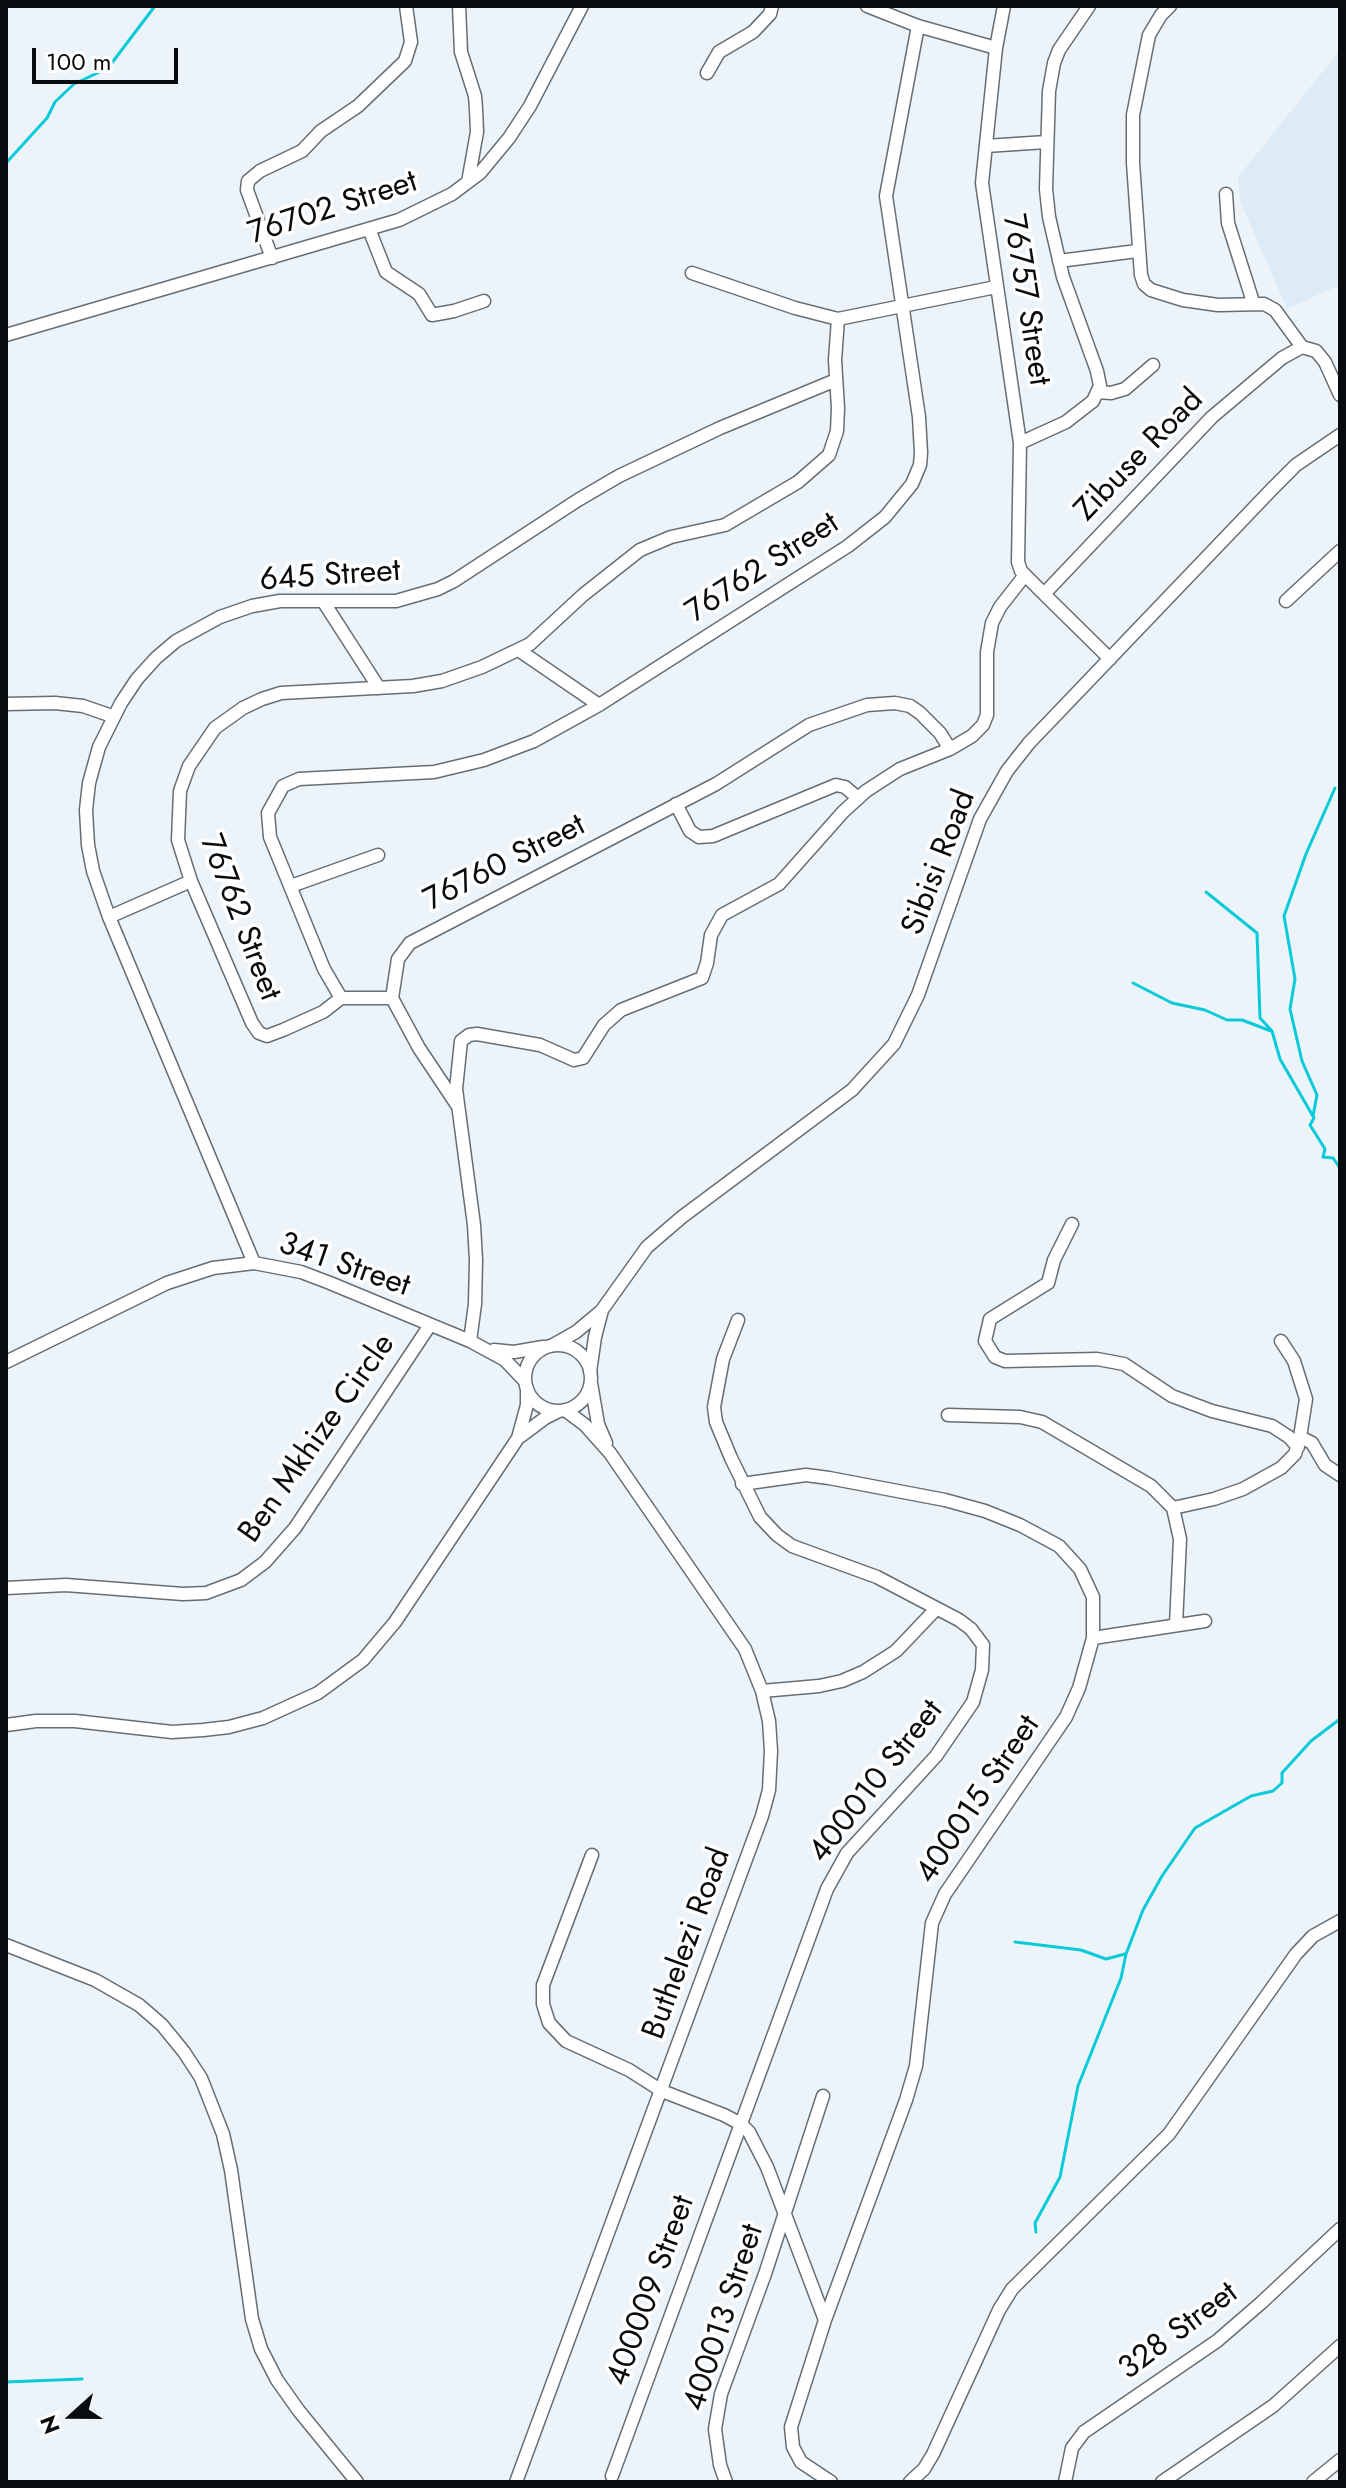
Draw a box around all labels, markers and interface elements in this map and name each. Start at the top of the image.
scale bar [36,32,182,82]
text: 100 m [46,44,112,79]
street label: 76702 Street [244,164,422,254]
street label: 76757 Street [993,212,1057,388]
street label: Zibuse Road [1068,382,1212,530]
street label: 76762 Street [679,505,847,633]
street label: 645 Street [258,553,402,601]
street label: Sibisi Road [895,785,985,941]
street label: 76760 Street [418,807,592,921]
street label: 76762 Street [190,830,288,1006]
street label: 341 Street [273,1226,415,1306]
street label: Ben Mkhize Circle [232,1327,404,1551]
street label: 400010 Street [802,1693,952,1871]
street label: 400015 Street [909,1709,1049,1891]
street label: Buthelezi Road [636,1843,740,2045]
street label: 400009 Street [600,2191,704,2391]
street label: 400013 Street [677,2220,773,2416]
street label: 328 Street [1112,2275,1246,2389]
north arrow [32,2376,112,2456]
text: N [32,2411,68,2438]

